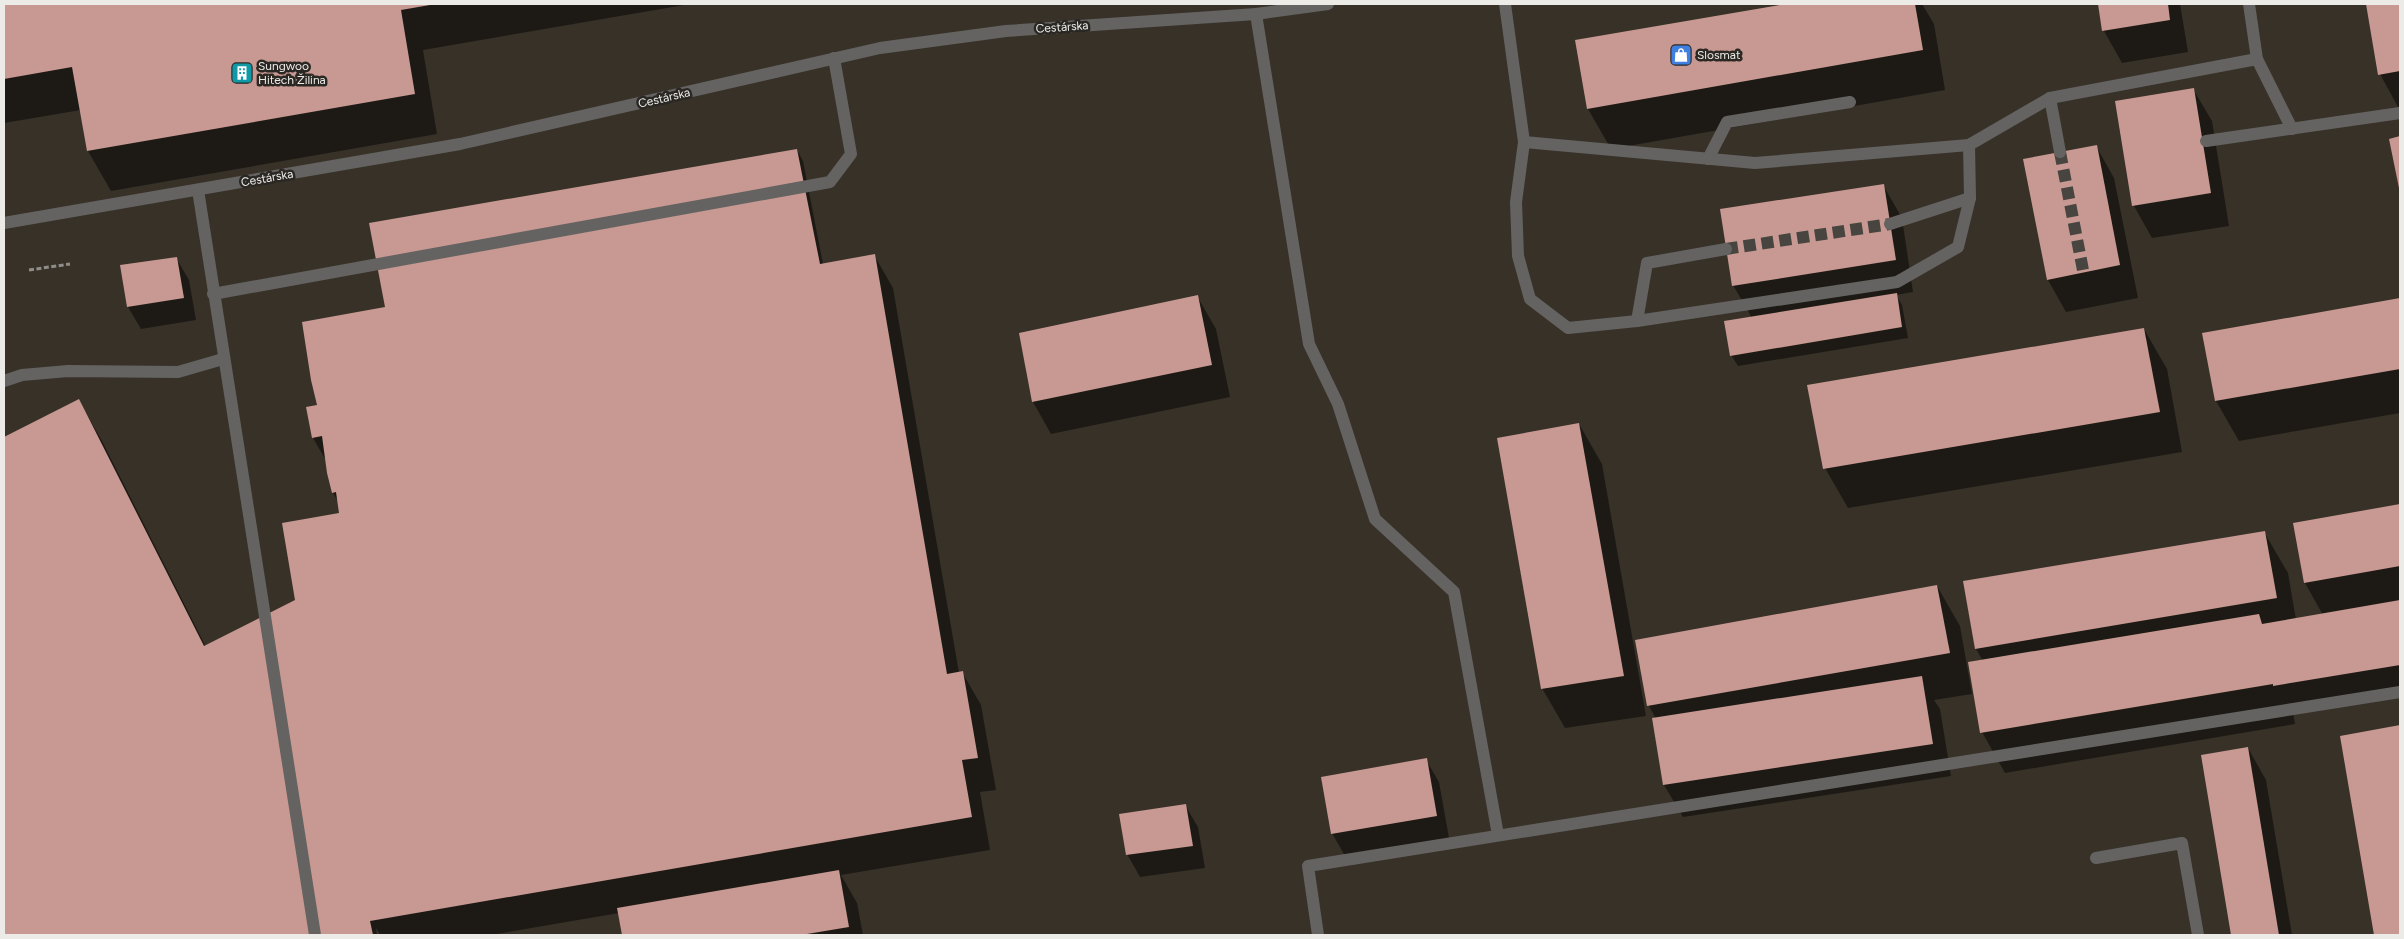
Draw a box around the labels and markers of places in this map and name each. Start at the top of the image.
shop icon: Slosmat [1669,43,1693,67]
place label: Slosmat [1697,48,1741,62]
place label: Sungwoo Hitech Žilina [258,59,326,87]
building icon: Sungwoo Hitech Žilina [230,61,254,85]

